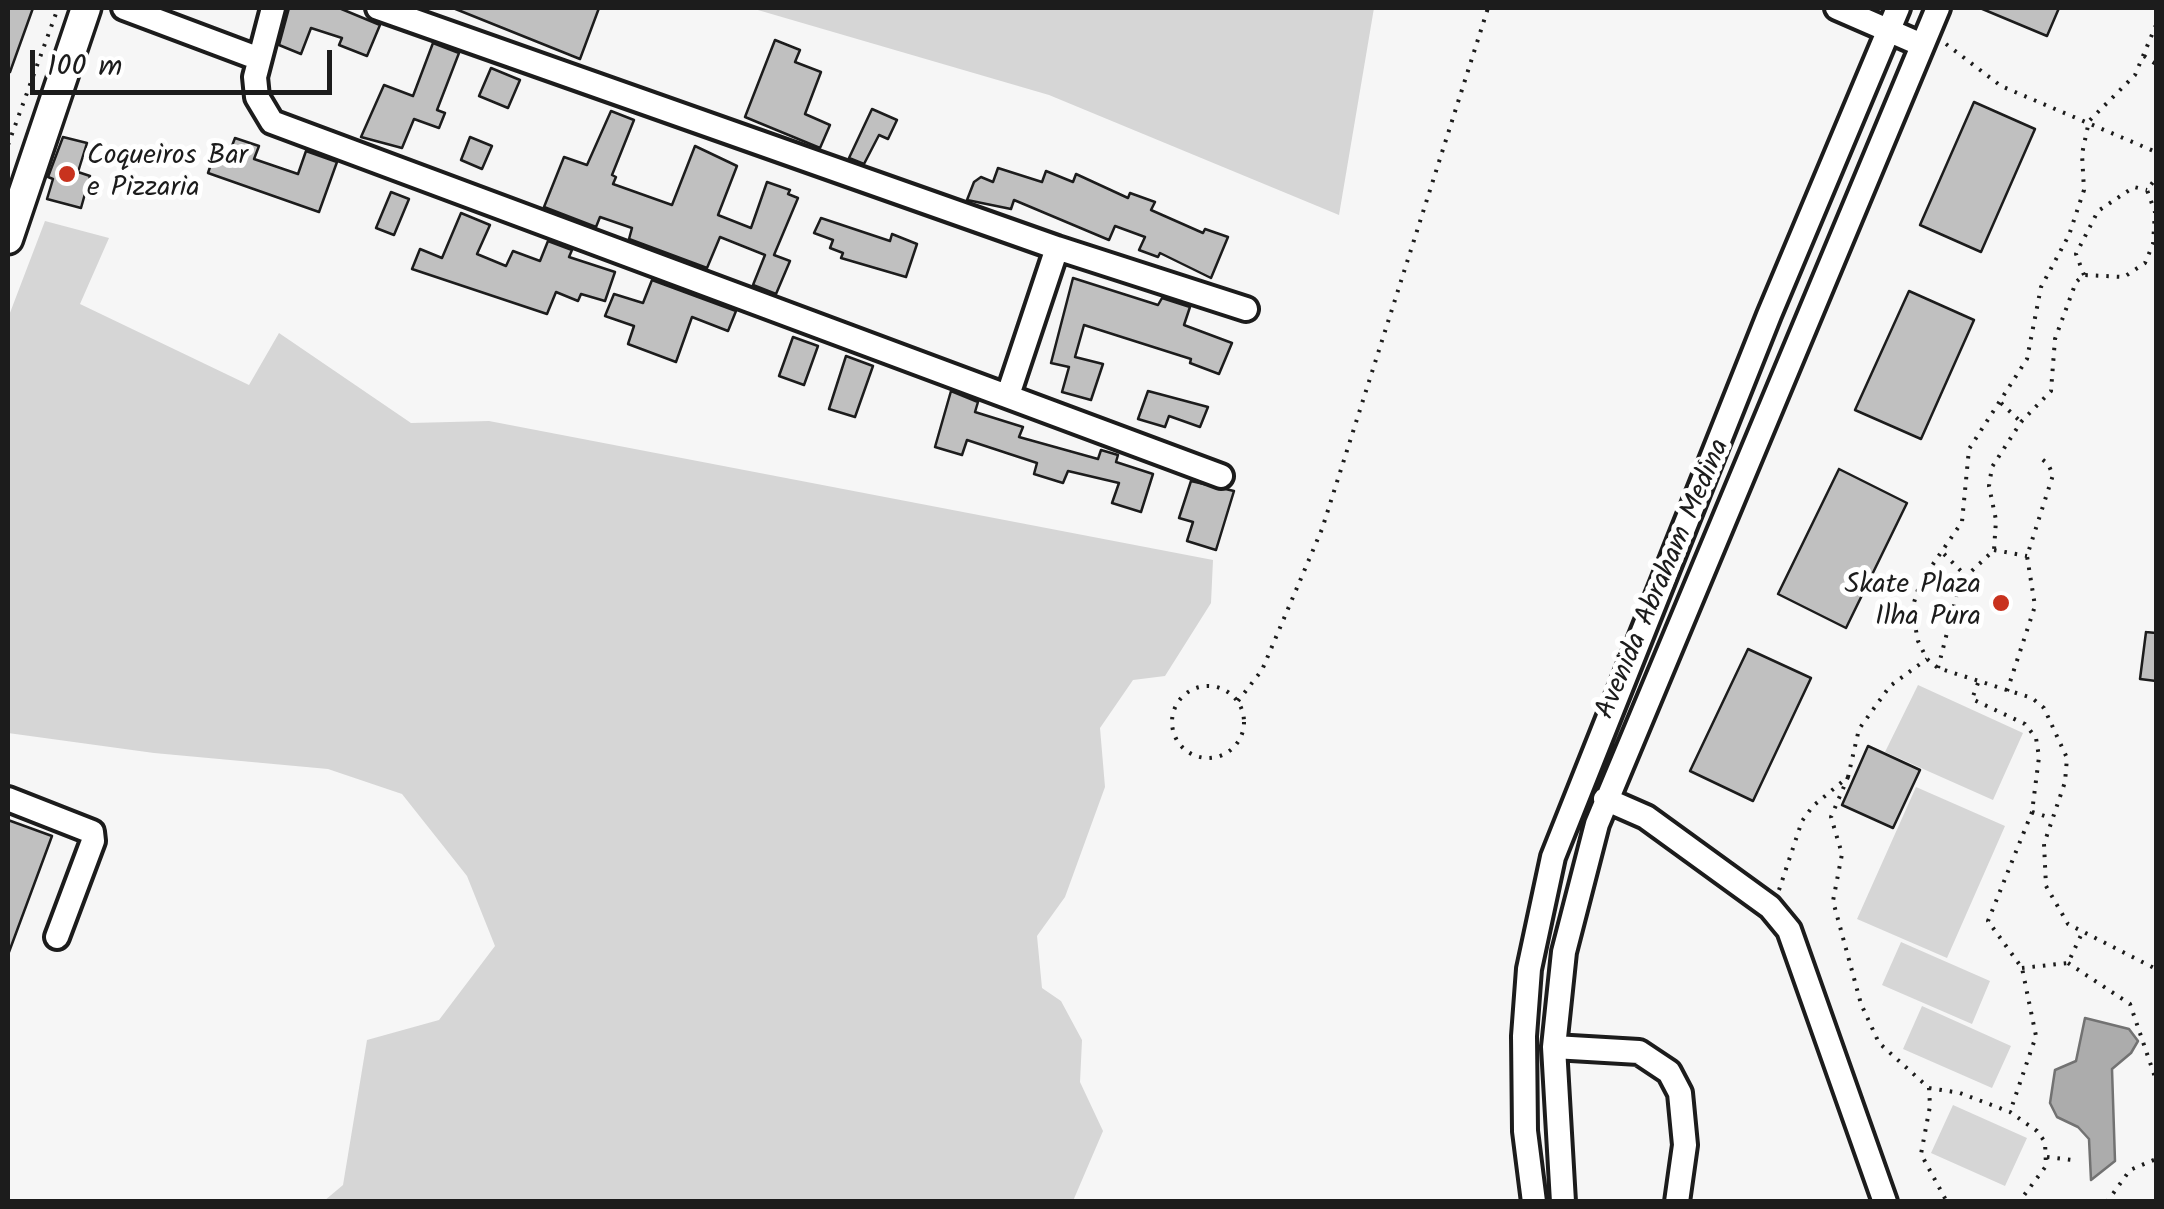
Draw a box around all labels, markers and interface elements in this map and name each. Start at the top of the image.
scale bar [35,30,338,92]
text: 100 m [47,43,122,91]
place label: Coqueiros Bar e Pizzaria [87,141,248,207]
marker: Coqueiros Bar e Pizzaria [56,163,78,185]
street label: Avenida Abraham Medina [1591,435,1739,725]
place label: Skate Plaza Ilha Pura [1845,570,1981,636]
marker: Skate Plaza Ilha Pura [1990,592,2012,614]

